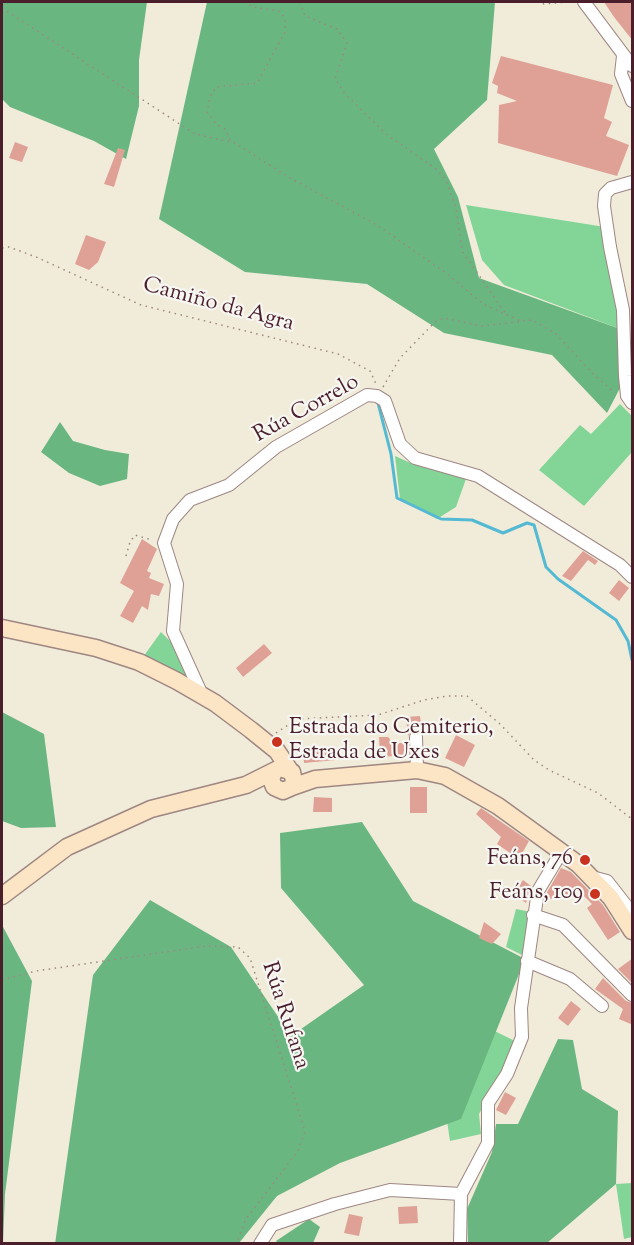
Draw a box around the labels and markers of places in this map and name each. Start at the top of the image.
place label: Estrada do Cemiterio, Estrada de Uxes [289,716,494,768]
marker: Estrada do Cemiterio, Estrada de Uxes [270,735,284,749]
place label: Feáns, 76 [487,847,573,873]
marker: Feáns, 76 [578,853,592,867]
place label: Feáns, 109 [489,881,583,907]
marker: Feáns, 109 [588,887,602,901]

